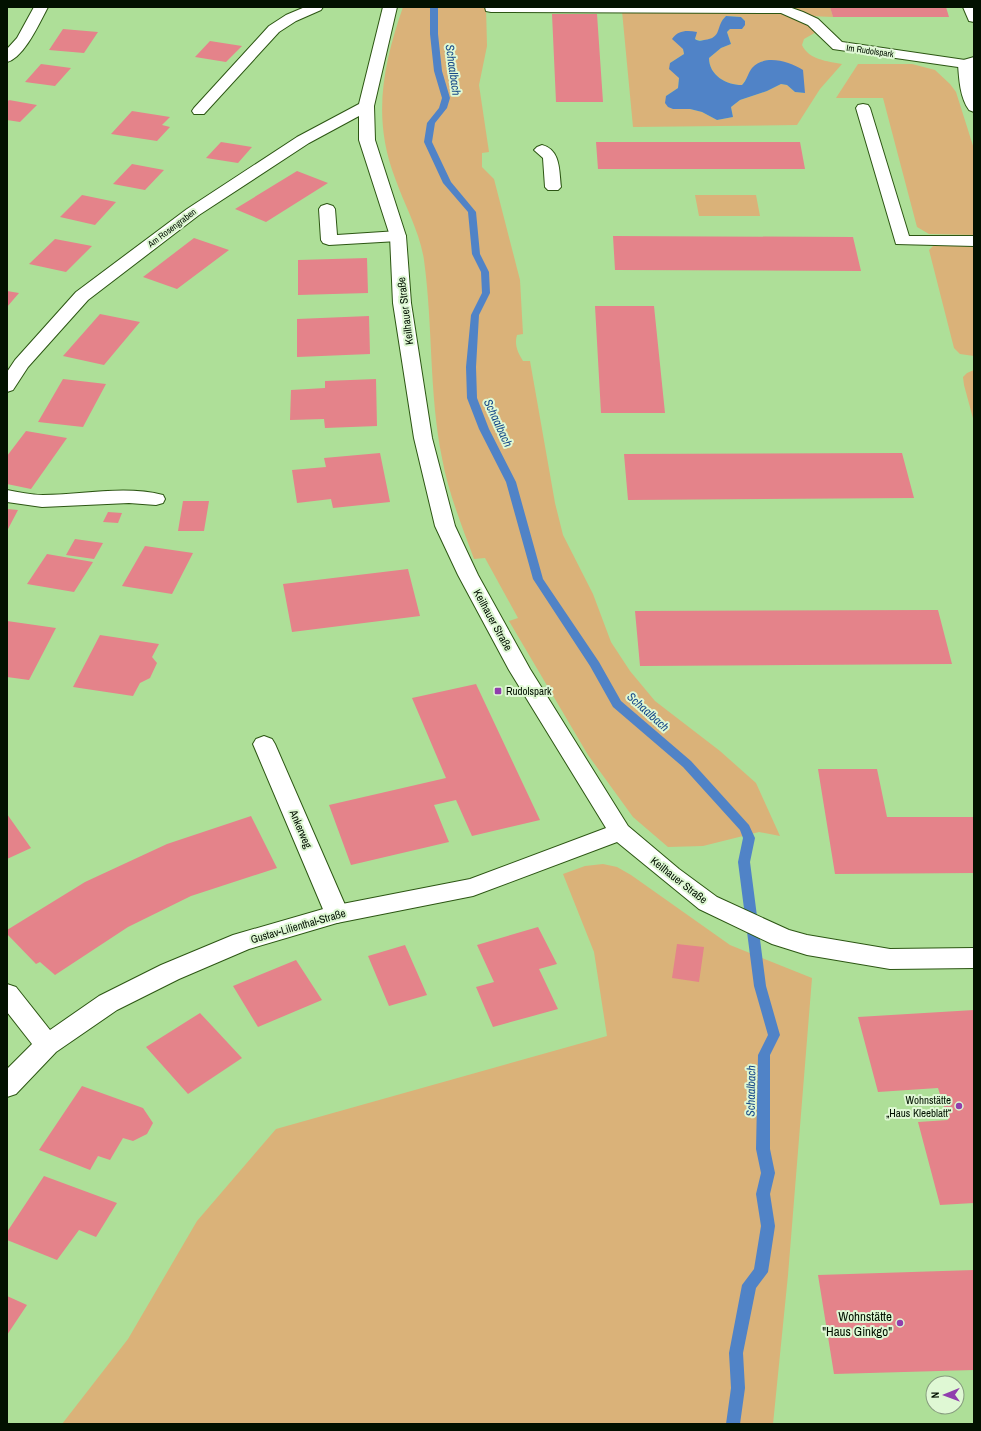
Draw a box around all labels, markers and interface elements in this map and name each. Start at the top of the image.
street label: Im Rudolspark [846,42,895,60]
water label: Schaalbach [441,43,465,97]
street label: Am Rosengraben [145,206,199,251]
street label: Keilhauer Straße [394,276,416,346]
water label: Schaalbach [480,396,516,450]
street label: Keilhauer Straße [470,587,516,653]
place label: Rudolspark [506,684,552,698]
marker: Rudolspark [493,686,503,696]
water label: Schaalbach [624,689,672,735]
street label: Ankerweg [286,807,315,850]
street label: Keilhauer Straße [648,853,710,907]
street label: Gustav-Lilienthal-Straße [249,906,347,946]
water label: Schaalbach [743,1065,759,1117]
place label: Wohnstätte „Haus Kleeblatt“ [886,1093,951,1120]
marker: Wohnstätte „Haus Kleeblatt“ [954,1101,964,1111]
place label: Wohnstätte "Haus Ginkgo" [822,1308,892,1340]
marker: Wohnstätte "Haus Ginkgo" [895,1318,905,1328]
north arrow [925,1375,965,1415]
text: N [928,1392,942,1399]

